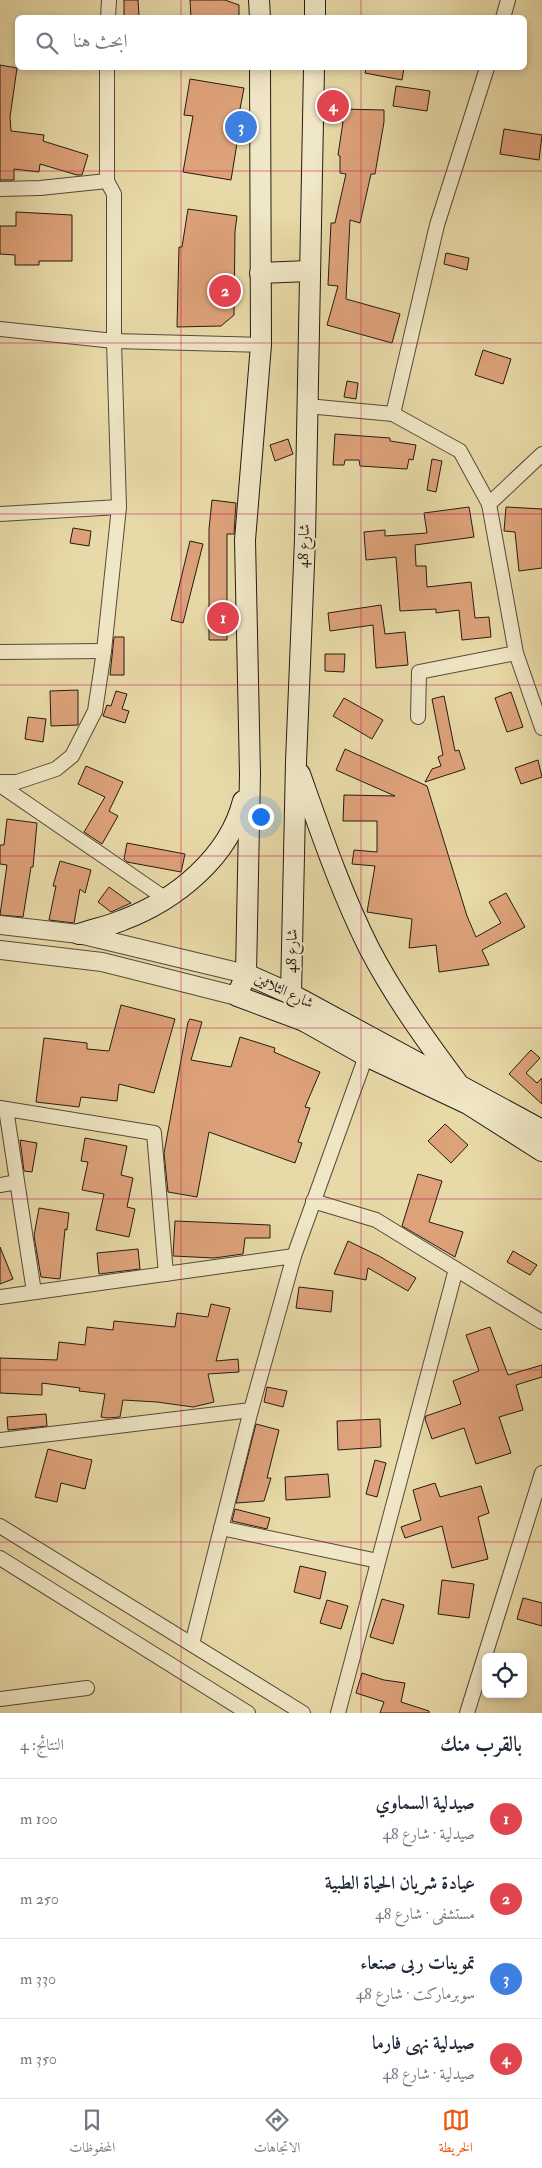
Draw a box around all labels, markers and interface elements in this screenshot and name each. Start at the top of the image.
search box [15,15,527,70]
icon: search [33,29,61,57]
text: ابحث هنا [73,29,128,53]
pin: 4 [317,87,349,125]
pin: 3 [225,108,257,146]
pin: 2 [209,272,241,310]
street label: شارع 48 [294,524,317,569]
pin: 1 [207,599,239,637]
your location [248,804,274,830]
street label: شارع 48 [282,929,305,973]
street label: شارع الثلاثين [250,969,317,1016]
map controls [482,1653,527,1698]
button: locate [482,1653,527,1698]
text: بالقرب منك [440,1731,522,1758]
text: النتائج: 4 [20,1735,64,1755]
text: صيدلية السماوي [375,1791,475,1815]
text: 100 m [20,1809,58,1829]
text: 1 [503,1809,509,1829]
text: صيدلية · شارع 48 [382,1824,475,1844]
text: عيادة شريان الحياة الطبية [325,1871,475,1895]
text: 250 m [20,1889,59,1909]
text: 2 [502,1889,510,1909]
text: مستشفى · شارع 48 [375,1904,475,1924]
text: تموينات ربى صنعاء [360,1951,475,1975]
text: 330 m [20,1969,56,1989]
text: 3 [503,1969,509,1989]
text: سوبرماركت · شارع 48 [356,1984,475,2004]
text: صيدلية نهى فارما [372,2031,475,2055]
text: 350 m [20,2049,57,2069]
text: 4 [502,2049,510,2069]
text: صيدلية · شارع 48 [382,2064,475,2084]
tab: المحفوظات [69,2106,115,2161]
tab: الاتجاهات [254,2106,300,2161]
tab: الخريطة [439,2106,473,2161]

